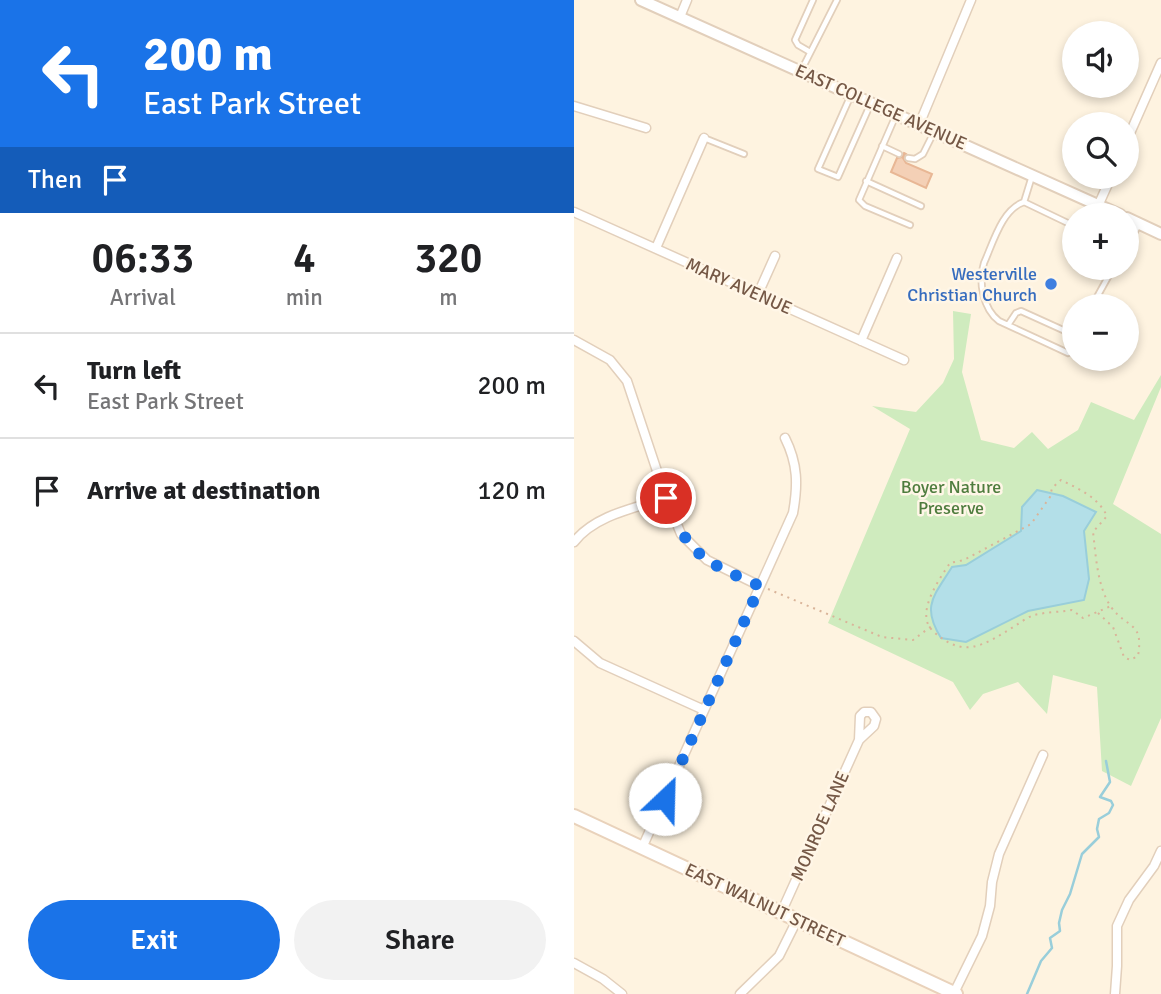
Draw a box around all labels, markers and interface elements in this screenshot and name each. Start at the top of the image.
map controls [1062,21,1139,371]
button: sound [1062,21,1139,98]
text: 200 m [143,24,273,84]
icon: left [28,28,119,119]
street label: EAST COLLEGE AVENUE [792,59,970,155]
text: East Park Street [143,84,361,123]
button: search [1062,112,1139,189]
icon: arrive [96,161,134,199]
text: Then [28,164,82,196]
button: + [1062,203,1139,280]
text: 06:33 [92,233,194,284]
text: 4 [293,233,316,284]
text: 320 [414,233,482,284]
street label: MARY AVENUE [682,253,796,319]
place label: Westerville Christian Church [907,263,1037,306]
marker: Westerville Christian Church [1043,276,1059,292]
text: Arrival [110,283,176,312]
text: min [286,283,323,312]
text: m [439,283,458,312]
button: − [1062,294,1139,371]
text: Turn left [87,355,181,387]
icon: left [28,367,66,405]
text: 200 m [477,370,546,402]
text: East Park Street [87,387,244,416]
pin [636,468,696,528]
icon: arrive [28,472,66,510]
text: Arrive at destination [87,475,320,507]
text: 120 m [477,475,546,507]
park label: Boyer Nature Preserve [901,476,1001,519]
icon: arrive [647,479,685,517]
position arrow [628,762,702,836]
street label: MONROE LANE [786,768,854,884]
street label: EAST WALNUT STREET [681,858,849,952]
button: Exit [28,900,280,980]
button: Share [294,900,546,980]

